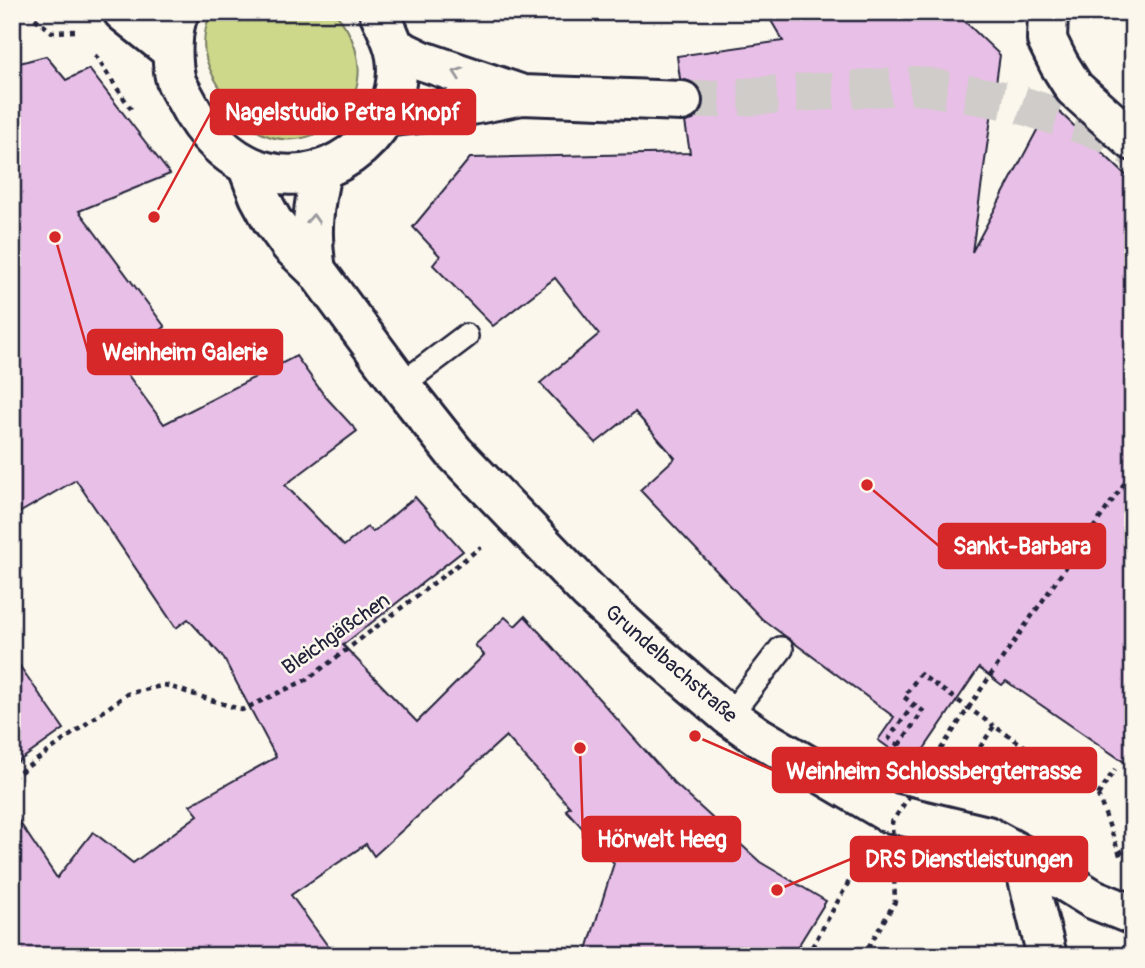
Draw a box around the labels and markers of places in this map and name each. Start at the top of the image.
callout: Nagelstudio Petra Knopf [211,90,475,134]
callout: Weinheim Galerie [88,330,282,374]
callout: Sankt-Barbara [939,524,1105,568]
callout: Weinheim Schlossbergterrasse [773,748,1096,792]
callout: Hörwelt Heeg [583,817,740,861]
callout: DRS Dienstleistungen [851,837,1087,881]

